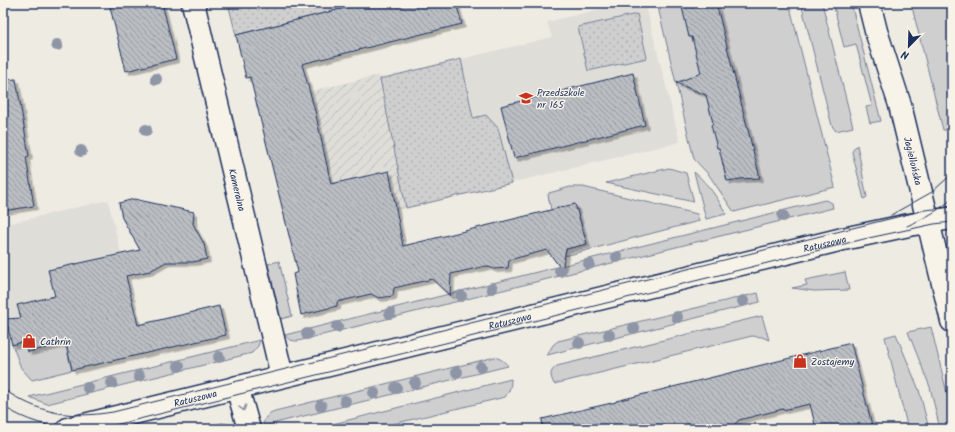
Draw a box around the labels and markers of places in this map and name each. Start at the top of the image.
place label: Przedszkole nr 165 [537,85,585,113]
school or university icon: Przedszkole nr 165 [518,90,534,106]
shop icon: Cathrin [21,333,37,349]
place label: Cathrin [40,334,71,350]
shop icon: Zostajemy [792,353,808,369]
place label: Zostajemy [811,354,855,370]

